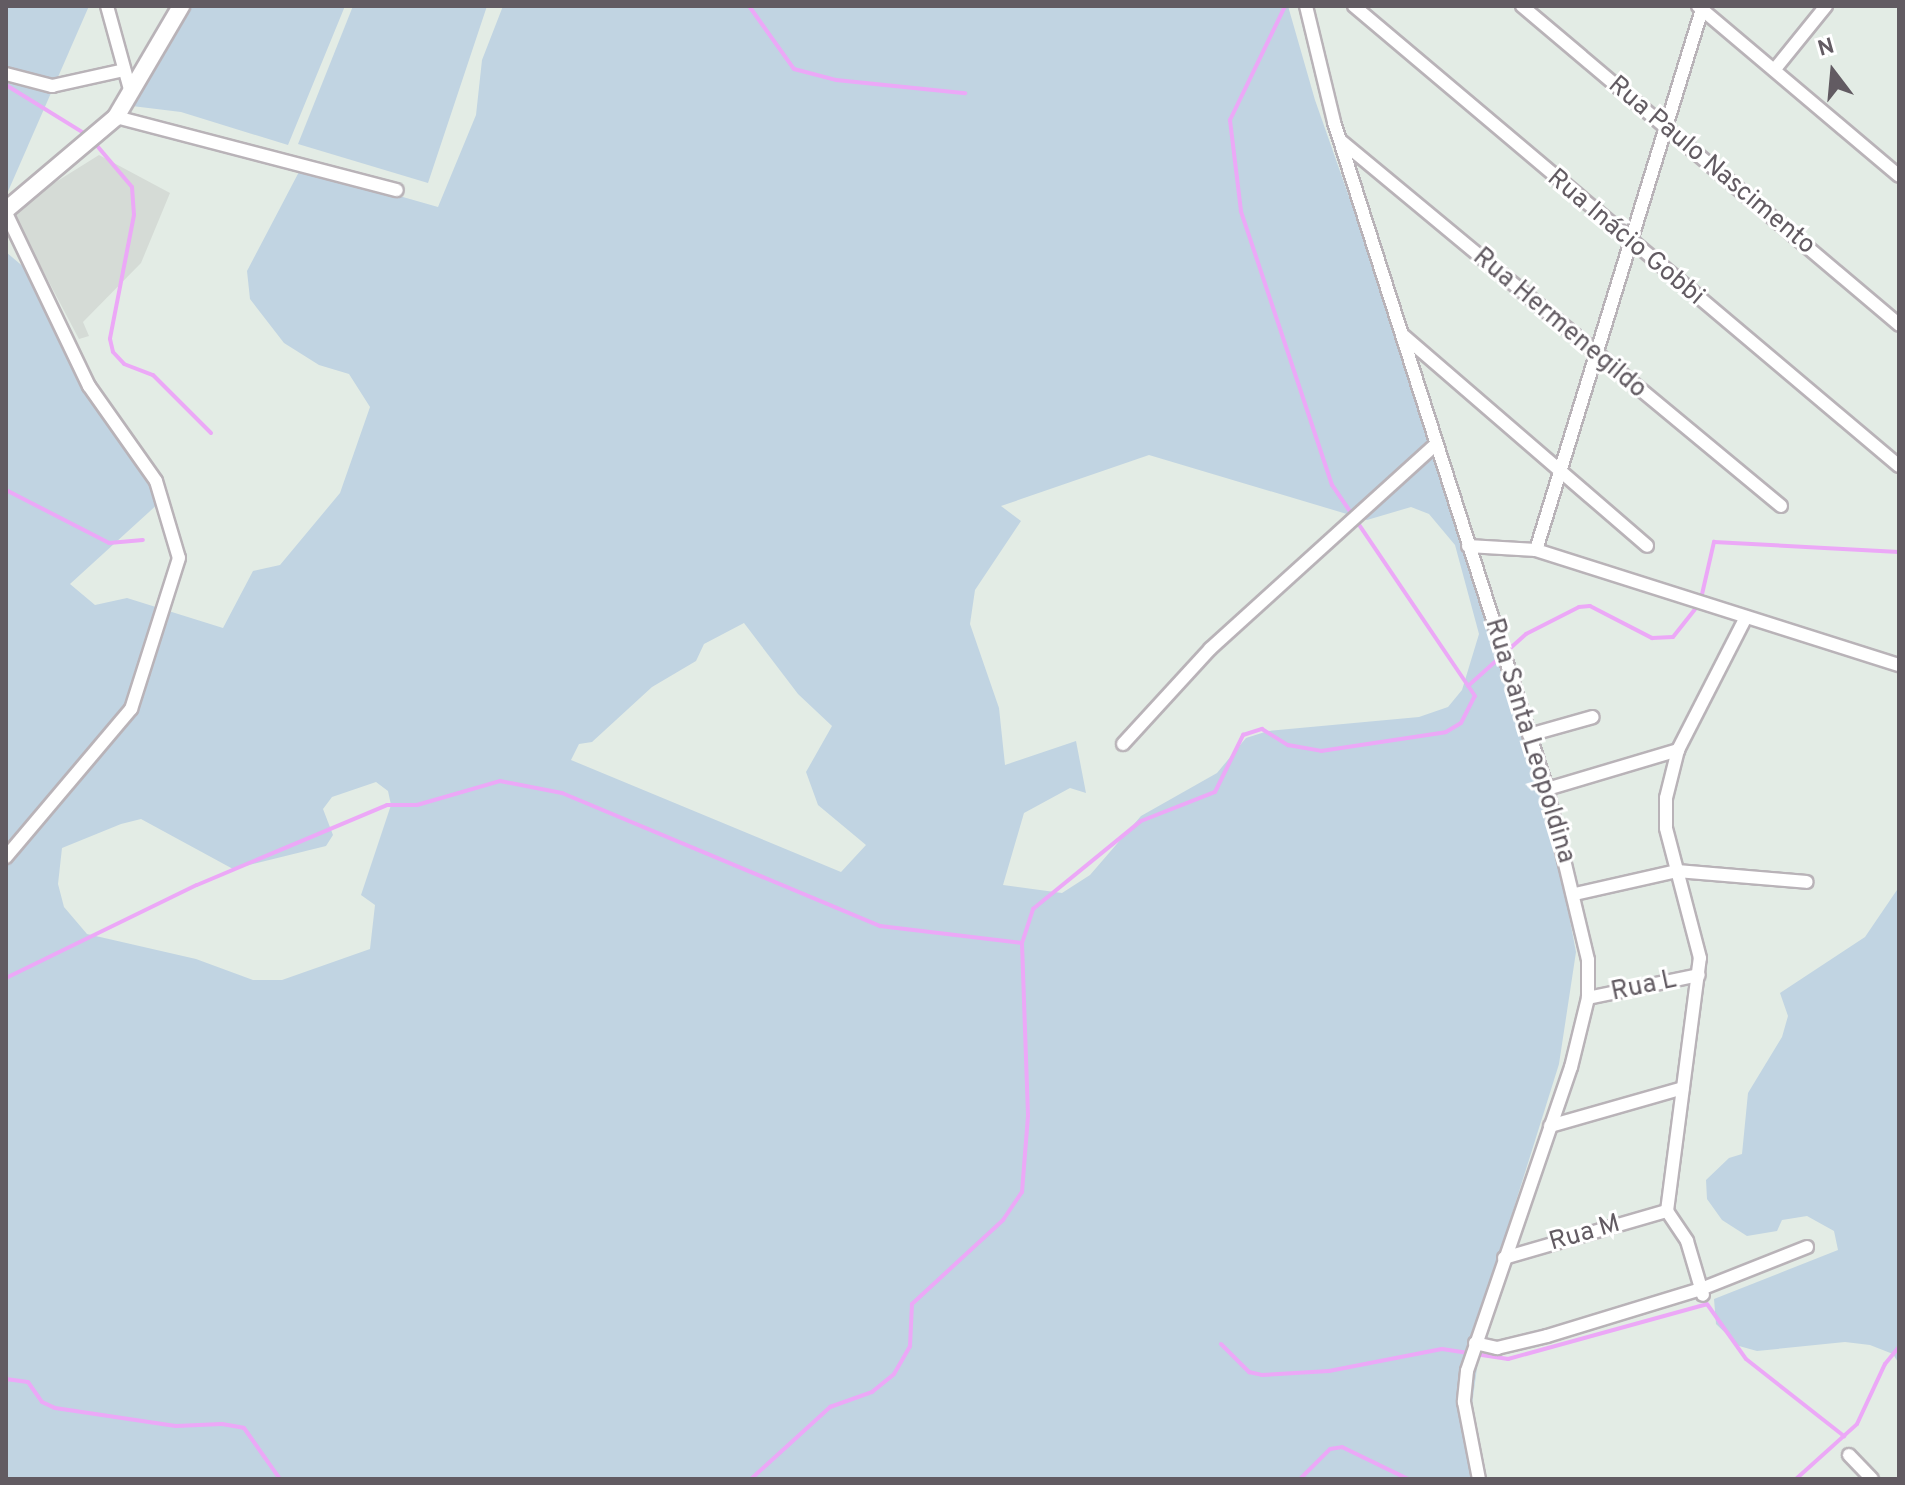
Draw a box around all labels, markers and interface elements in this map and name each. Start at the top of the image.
north arrow [1793,32,1873,112]
text: N [1815,33,1838,64]
street label: Rua Paulo Nascimento [1601,70,1821,262]
street label: Rua Inácio Gobbi [1540,163,1710,313]
street label: Rua Hermenegildo [1466,242,1652,406]
street label: Rua Santa Leopoldina [1477,615,1581,867]
street label: Rua L [1608,965,1680,1009]
street label: Rua M [1546,1209,1624,1259]

